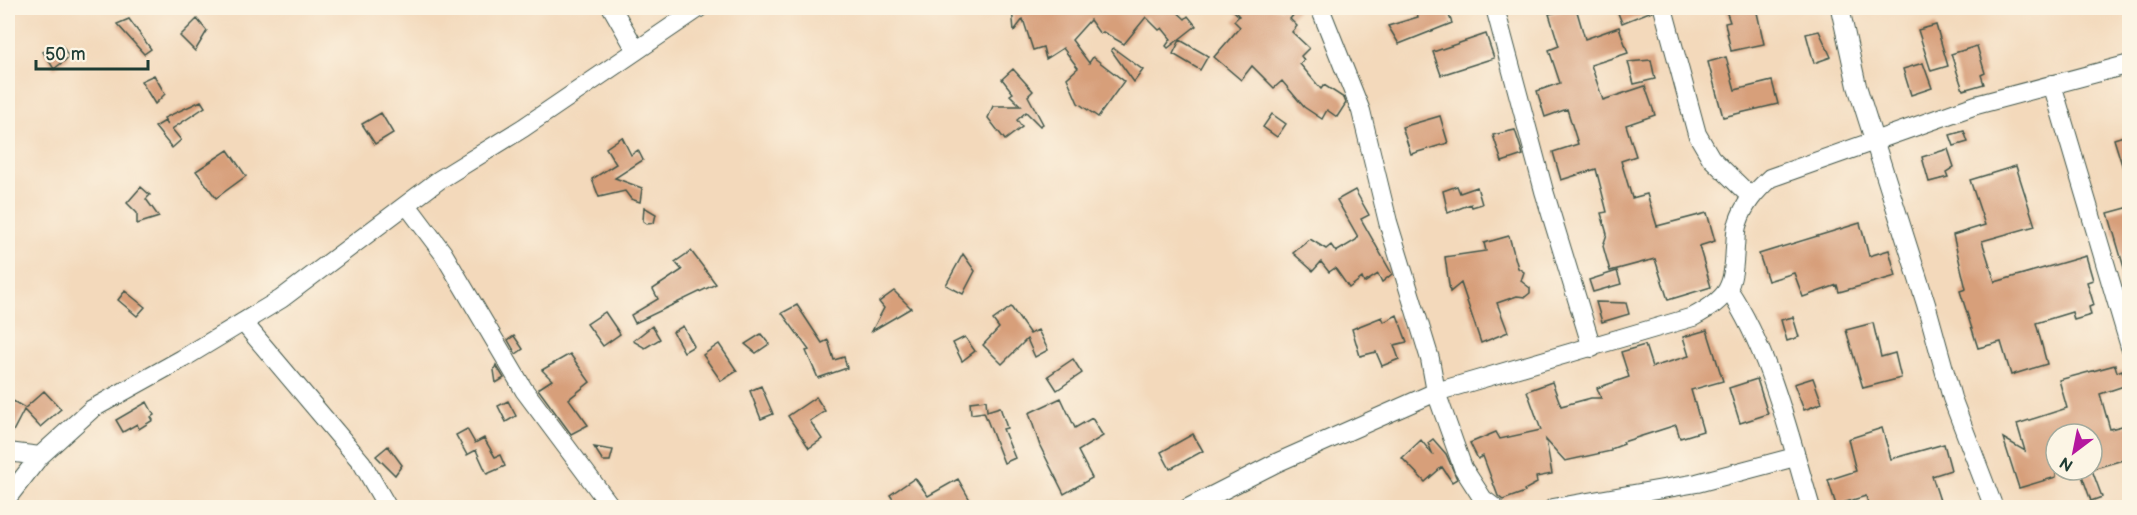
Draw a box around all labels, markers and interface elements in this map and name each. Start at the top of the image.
scale bar [36,33,148,71]
text: 50 m [45,44,86,65]
north arrow [2044,422,2104,482]
text: N [2057,452,2077,475]

